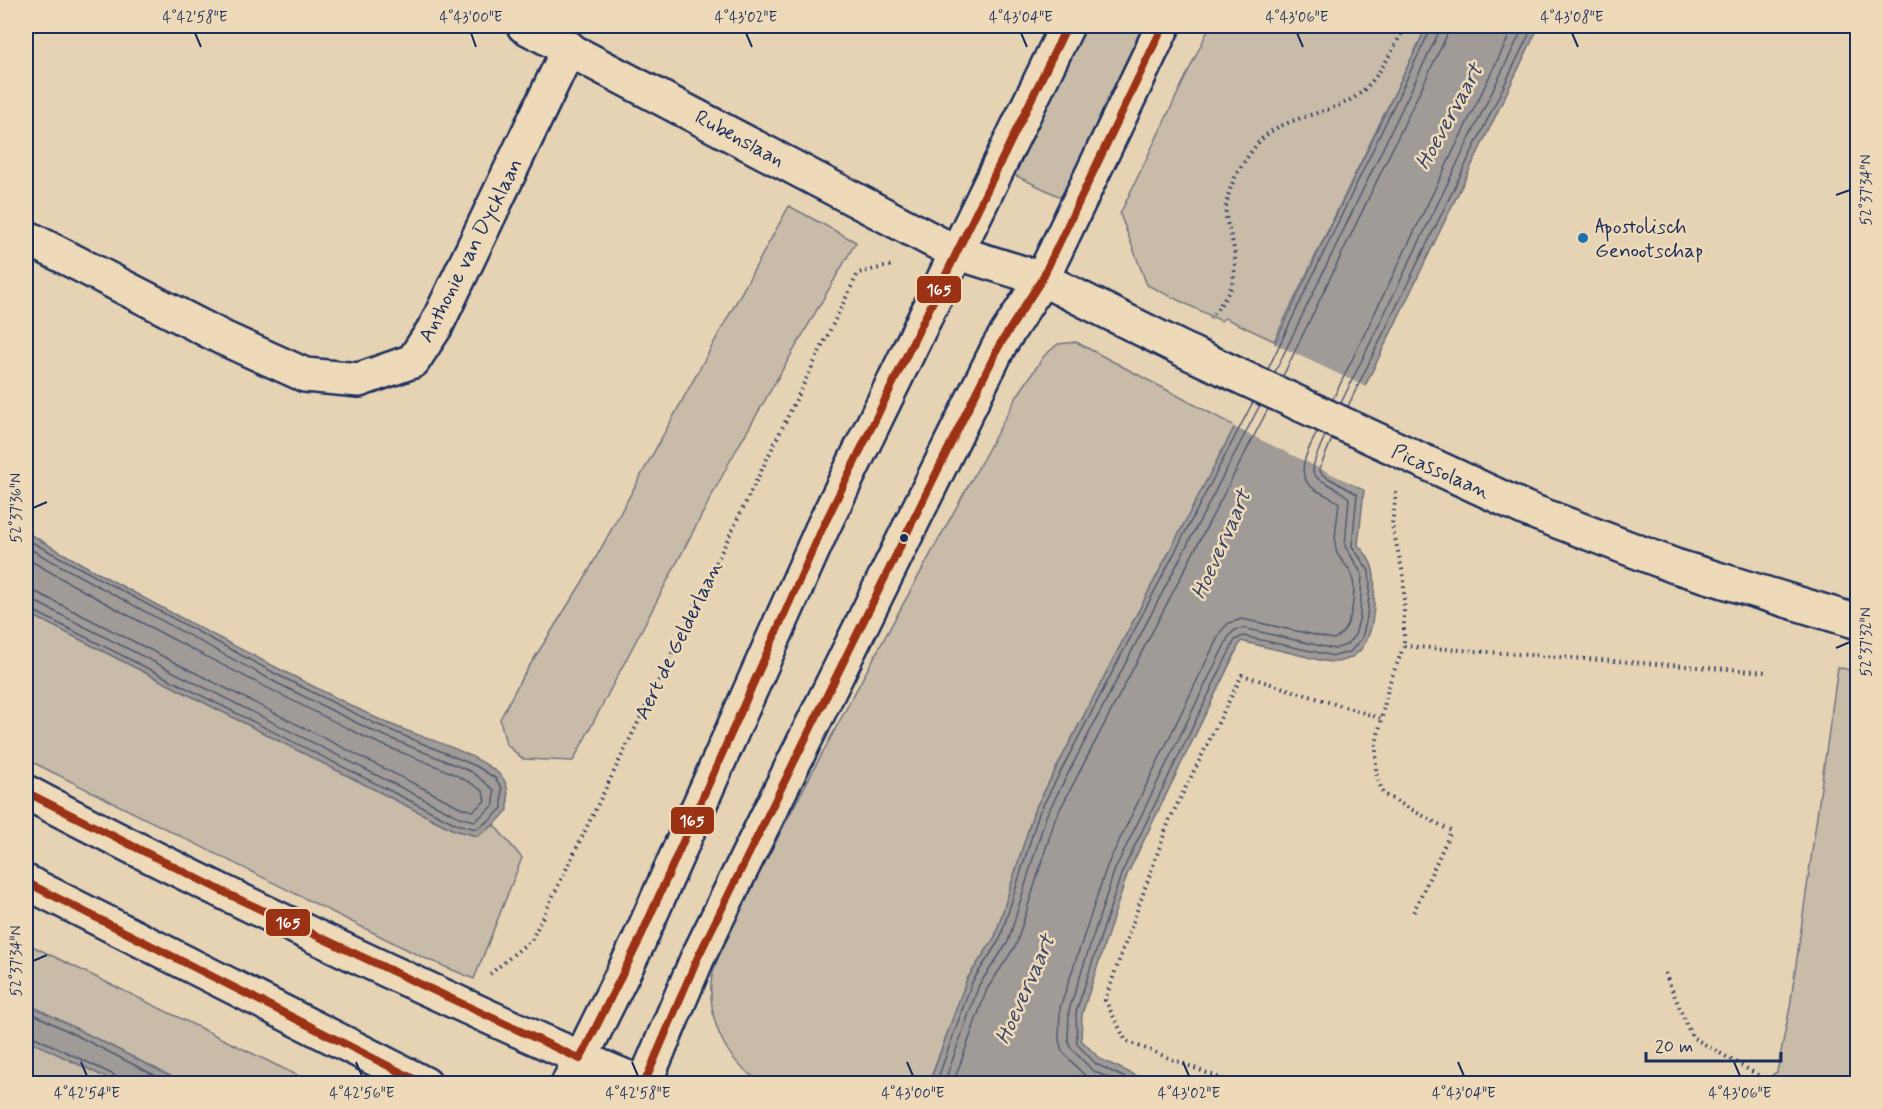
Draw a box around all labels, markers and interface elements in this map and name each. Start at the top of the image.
text: 4°42'58"E [162,8,228,28]
text: 4°43'00"E [439,8,503,28]
text: 4°43'02"E [715,8,778,28]
text: 4°43'04"E [989,8,1053,28]
text: 4°43'06"E [1266,8,1329,28]
text: 4°43'08"E [1541,8,1604,28]
water label: Hoevervaart [1409,57,1492,175]
street label: Rubenslaan [690,104,789,174]
street label: Anthonie van Dycklaan [412,154,530,347]
text: 52°37'34"N [1857,155,1877,225]
place label: Apostolisch Genootschap [1595,213,1704,265]
marker: Apostolisch Genootschap [1576,231,1590,245]
line badge: 165 [916,275,962,304]
text: 165 [927,280,952,301]
street label: Picassolaan [1387,438,1495,506]
text: 52°37'36"N [7,473,27,543]
water label: Hoevervaart [1185,483,1259,604]
unlabelled marker [898,532,910,544]
street label: Aert de Gelderlaan [628,556,730,724]
text: 52°37'32"N [1857,607,1877,677]
line badge: 165 [670,806,715,835]
text: 165 [680,811,705,832]
line badge: 165 [265,908,311,937]
text: 165 [276,913,301,934]
text: 52°37'34"N [7,926,27,996]
water label: Hoevervaart [989,928,1063,1049]
scale bar [1646,1025,1781,1063]
text: 20 m [1655,1035,1693,1059]
text: 4°42'54"E [54,1084,120,1104]
text: 4°42'56"E [329,1084,395,1104]
text: 4°42'58"E [605,1084,671,1104]
text: 4°43'00"E [881,1084,945,1104]
text: 4°43'02"E [1158,1084,1221,1104]
text: 4°43'04"E [1432,1084,1496,1104]
text: 4°43'06"E [1709,1084,1772,1104]

